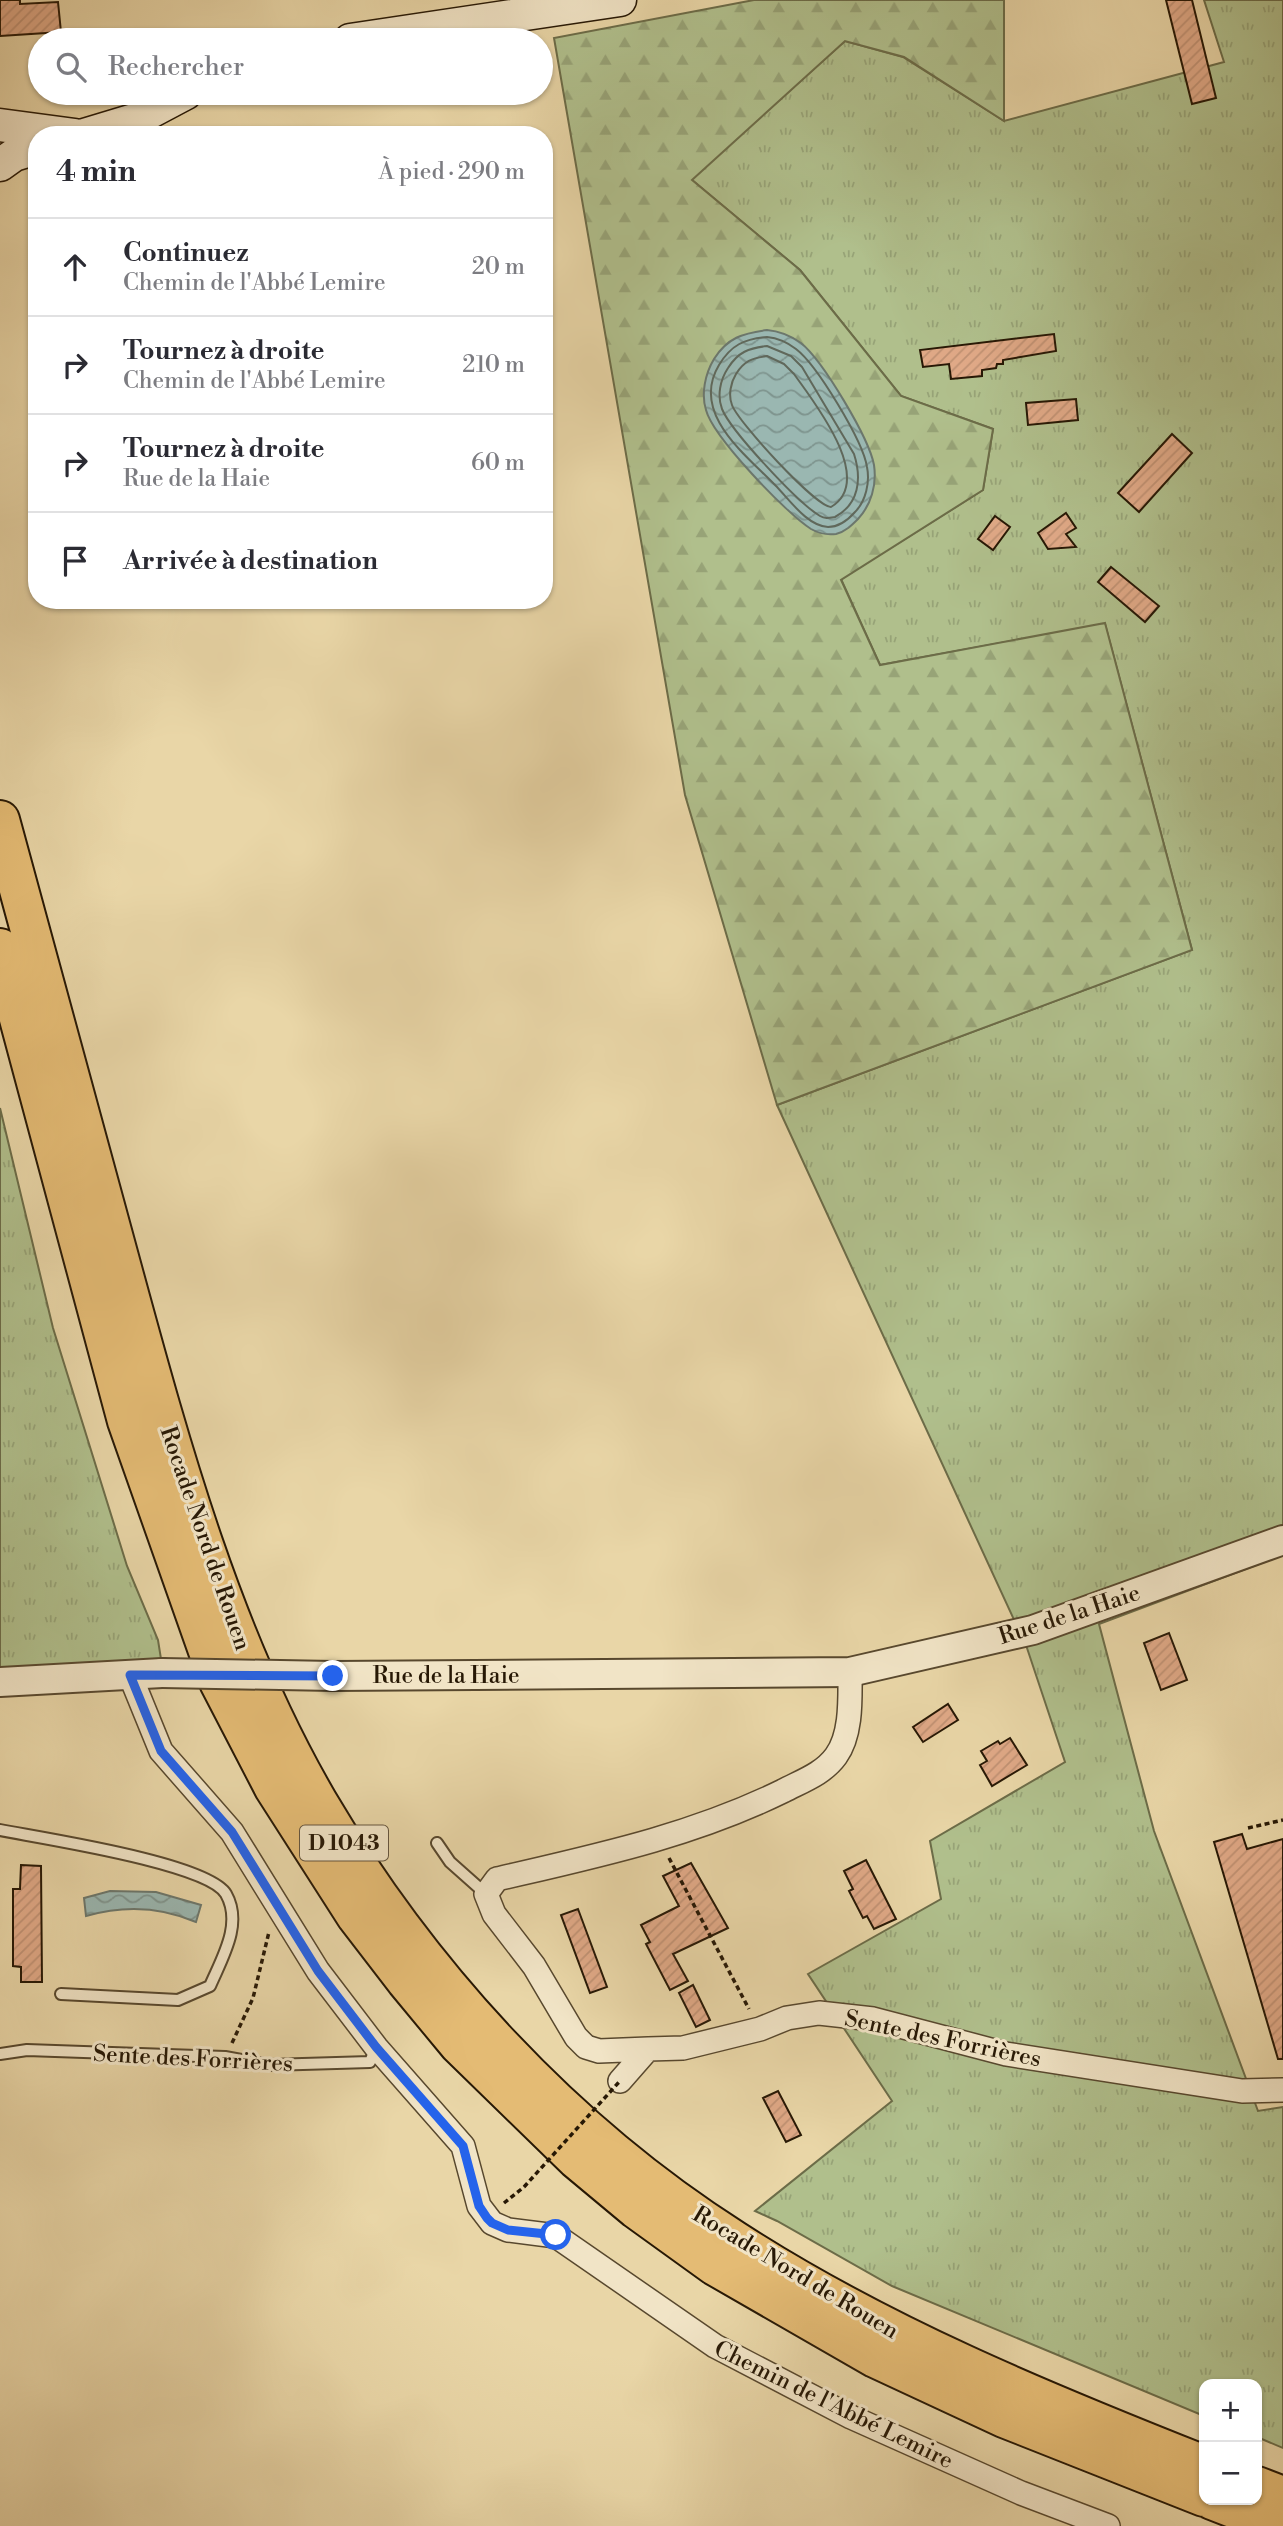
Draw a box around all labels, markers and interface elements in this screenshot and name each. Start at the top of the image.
search box [28,28,553,105]
icon: search [52,48,90,86]
text: Rechercher [108,51,244,83]
text: 4 min [56,153,136,191]
text: À pied · 290 m [378,158,525,186]
text: Continuez [123,237,249,269]
icon: ahead [56,248,94,286]
text: 20 m [472,253,525,281]
text: Chemin de l'Abbé Lemire [123,269,386,297]
text: Tournez à droite [123,335,325,367]
icon: right [56,346,94,384]
text: 210 m [462,351,525,379]
text: Chemin de l'Abbé Lemire [123,367,386,395]
text: Tournez à droite [123,433,325,465]
icon: right [56,444,94,482]
text: 60 m [471,449,525,477]
text: Rue de la Haie [123,465,270,493]
icon: arrive [56,542,94,580]
text: Arrivée à destination [123,545,378,577]
street label: Rocade Nord de Rouen [154,1423,257,1654]
street label: Rue de la Haie [995,1579,1144,1651]
route end [317,1660,348,1691]
street label: Rue de la Haie [372,1662,520,1690]
road number: D 1043 [300,1826,388,1860]
street label: Sente des Forrières [842,2004,1044,2073]
street label: Sente des Forrières [92,2040,294,2078]
street label: Rocade Nord de Rouen [688,2200,904,2346]
route start [540,2219,571,2250]
street label: Chemin de l'Abbé Lemire [709,2335,958,2475]
map controls [1199,2379,1262,2505]
button: + [1199,2379,1262,2442]
button: − [1199,2442,1262,2505]

